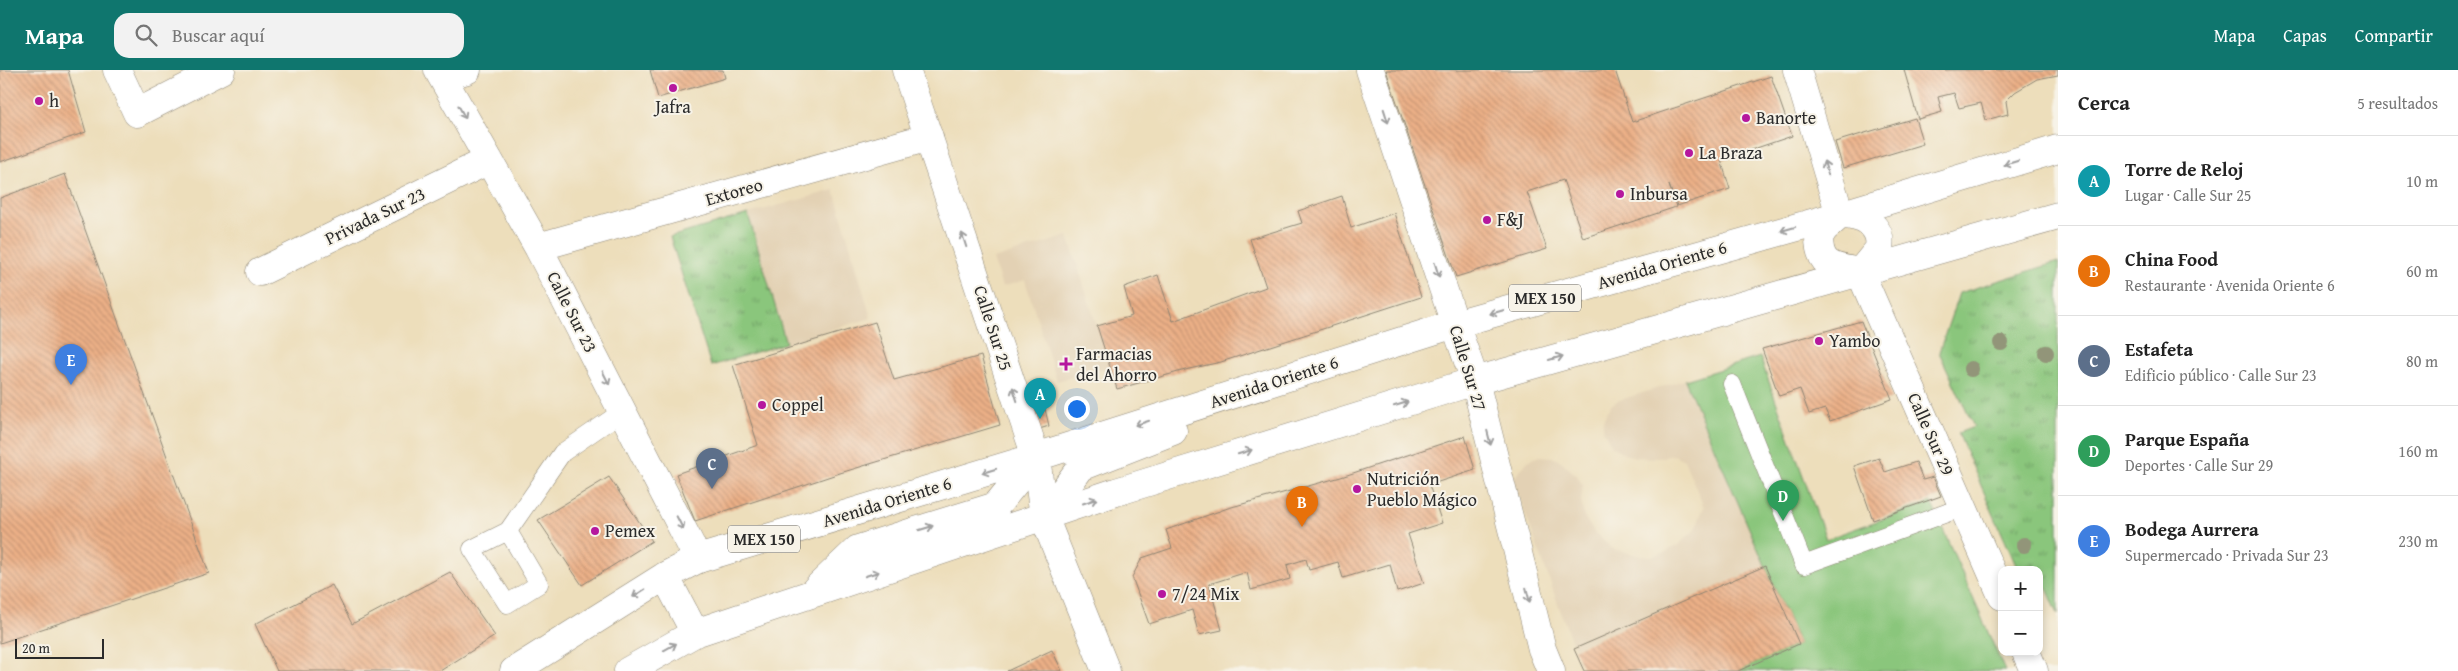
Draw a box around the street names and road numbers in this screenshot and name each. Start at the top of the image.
street label: Extoreo [702,170,766,213]
street label: Privada Sur 23 [320,180,430,251]
street label: Avenida Oriente 6 [1594,233,1730,296]
street label: Calle Sur 23 [540,266,604,357]
street label: Calle Sur 25 [967,282,1020,374]
road number: MEX 150 [1509,284,1581,312]
street label: Calle Sur 27 [1443,322,1494,414]
street label: Avenida Oriente 6 [1206,348,1342,415]
street label: Calle Sur 29 [1901,388,1962,480]
street label: Avenida Oriente 6 [819,469,955,534]
road number: MEX 150 [728,526,800,552]

